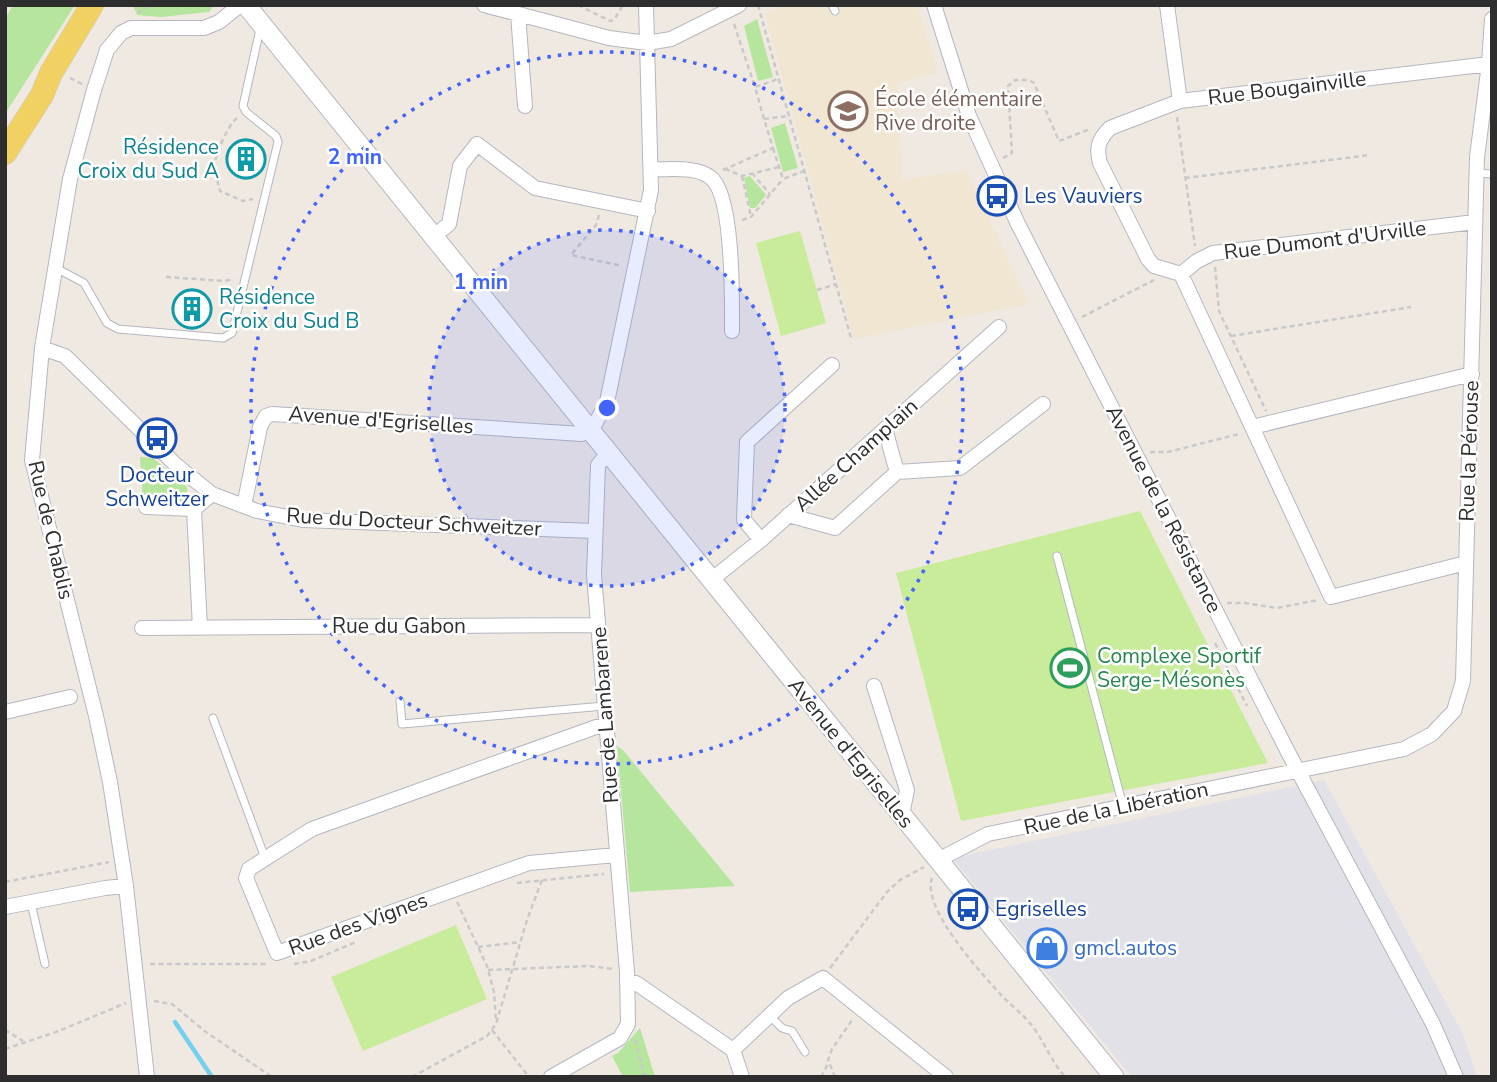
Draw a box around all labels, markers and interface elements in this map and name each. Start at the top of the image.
street label: Rue Bougainville [1206,64,1368,112]
place label: École élémentaire Rive droite [875,85,1042,137]
school or university icon: École élémentaire Rive droite [827,90,869,132]
place label: Résidence Croix du Sud A [77,133,219,185]
building icon: Résidence Croix du Sud A [225,138,267,180]
text: 2 min [328,143,382,171]
bus stop icon: Les Vauviers [976,175,1018,217]
place label: Les Vauviers [1024,182,1143,210]
street label: Rue Dumont d'Urville [1222,214,1428,266]
text: 1 min [454,268,508,296]
place label: Résidence Croix du Sud B [219,283,359,335]
building icon: Résidence Croix du Sud B [171,288,213,330]
street label: Rue la Pérouse [1453,380,1485,522]
street label: Allée Champlain [788,392,924,518]
centre of rings [595,396,619,420]
street label: Avenue d'Egriselles [288,400,474,440]
street label: Avenue de la Résistance [1099,400,1229,618]
bus stop icon: Docteur Schweitzer [136,417,178,459]
street label: Rue de Chablis [21,458,81,602]
place label: Docteur Schweitzer [105,461,209,513]
street label: Rue du Docteur Schweitzer [286,501,543,543]
street label: Rue du Gabon [332,612,466,640]
street label: Rue de Lambarene [585,626,625,804]
place label: Complexe Sportif Serge-Mésonès [1097,642,1262,694]
sports icon: Complexe Sportif Serge-Mésonès [1049,647,1091,689]
street label: Avenue d'Egriselles [782,672,920,834]
street label: Rue de la Libération [1021,775,1211,841]
street label: Rue des Vignes [285,886,431,962]
bus stop icon: Egriselles [947,888,989,930]
place label: Egriselles [995,895,1087,923]
shop icon: gmcl.autos [1026,927,1068,969]
place label: gmcl.autos [1074,934,1177,962]

